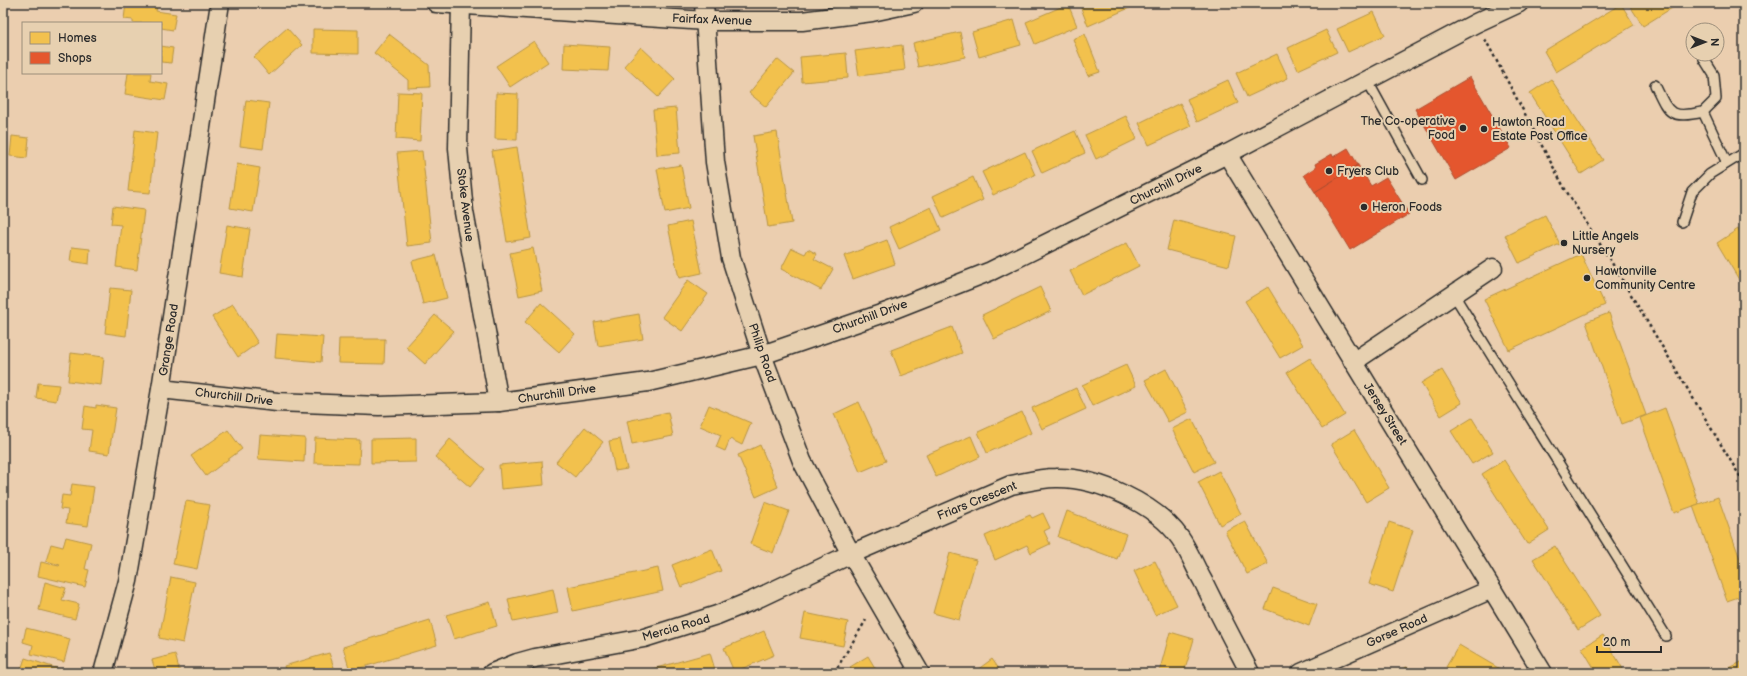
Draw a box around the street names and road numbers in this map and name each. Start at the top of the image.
street label: Fairfax Avenue [672,11,752,29]
street label: Churchill Drive [1127,161,1205,209]
street label: Stoke Avenue [453,168,477,242]
street label: Churchill Drive [831,297,909,337]
street label: Grange Road [156,303,182,377]
street label: Philip Road [745,321,779,385]
street label: Jersey Street [1360,380,1410,448]
street label: Churchill Drive [517,381,597,407]
street label: Churchill Drive [194,385,274,409]
street label: Friars Crescent [935,478,1019,524]
street label: Mercia Road [640,611,712,645]
street label: Gorse Road [1364,611,1430,651]

